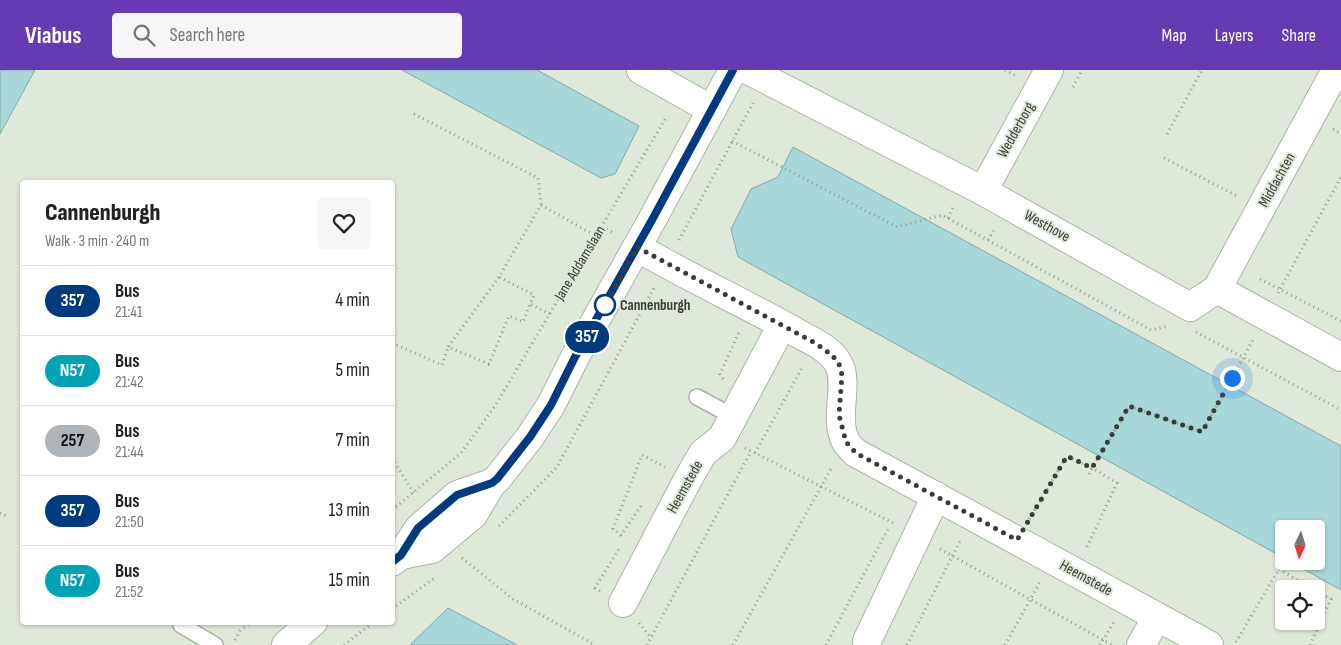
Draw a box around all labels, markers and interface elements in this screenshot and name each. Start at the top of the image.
search box [112,13,462,58]
text: Viabus [25,21,82,50]
icon: search [130,21,158,49]
text: Search here [170,24,245,47]
text: Map [1162,25,1187,46]
text: Layers [1215,25,1254,46]
text: Share [1282,25,1316,46]
street label: Wedderborg [993,99,1039,161]
street label: Middachten [1254,149,1300,211]
button: heart [318,197,370,249]
text: Cannenburgh [45,198,160,227]
street label: Westhove [1021,206,1073,246]
street label: Jane Addamslaan [550,222,610,305]
text: Walk · 3 min · 240 m [45,232,149,251]
text: Bus [115,280,140,303]
text: 4 min [335,289,370,312]
text: 357 [61,290,84,311]
marker: Cannenburgh [594,294,616,316]
place label: Cannenburgh [620,296,690,315]
text: 21:41 [115,303,143,322]
line badge: 357 [558,321,616,353]
text: 357 [575,326,599,347]
text: Bus [115,350,140,373]
text: 5 min [335,359,370,382]
text: N57 [60,360,85,381]
your location [1220,366,1245,391]
text: 21:42 [115,373,144,392]
text: Bus [115,420,140,443]
text: 7 min [336,429,370,452]
text: 257 [61,430,84,451]
text: 21:44 [115,443,144,462]
street label: Heemstede [663,457,707,517]
text: Bus [115,490,140,513]
text: 13 min [329,499,370,522]
text: 357 [61,500,84,521]
text: 21:50 [115,513,144,532]
north arrow [1275,520,1325,570]
map controls [1275,520,1325,630]
street label: Heemstede [1056,556,1116,600]
text: Bus [115,560,140,583]
text: 15 min [329,569,370,592]
text: N57 [60,570,85,591]
button: locate [1275,580,1325,630]
text: 21:52 [115,583,143,602]

